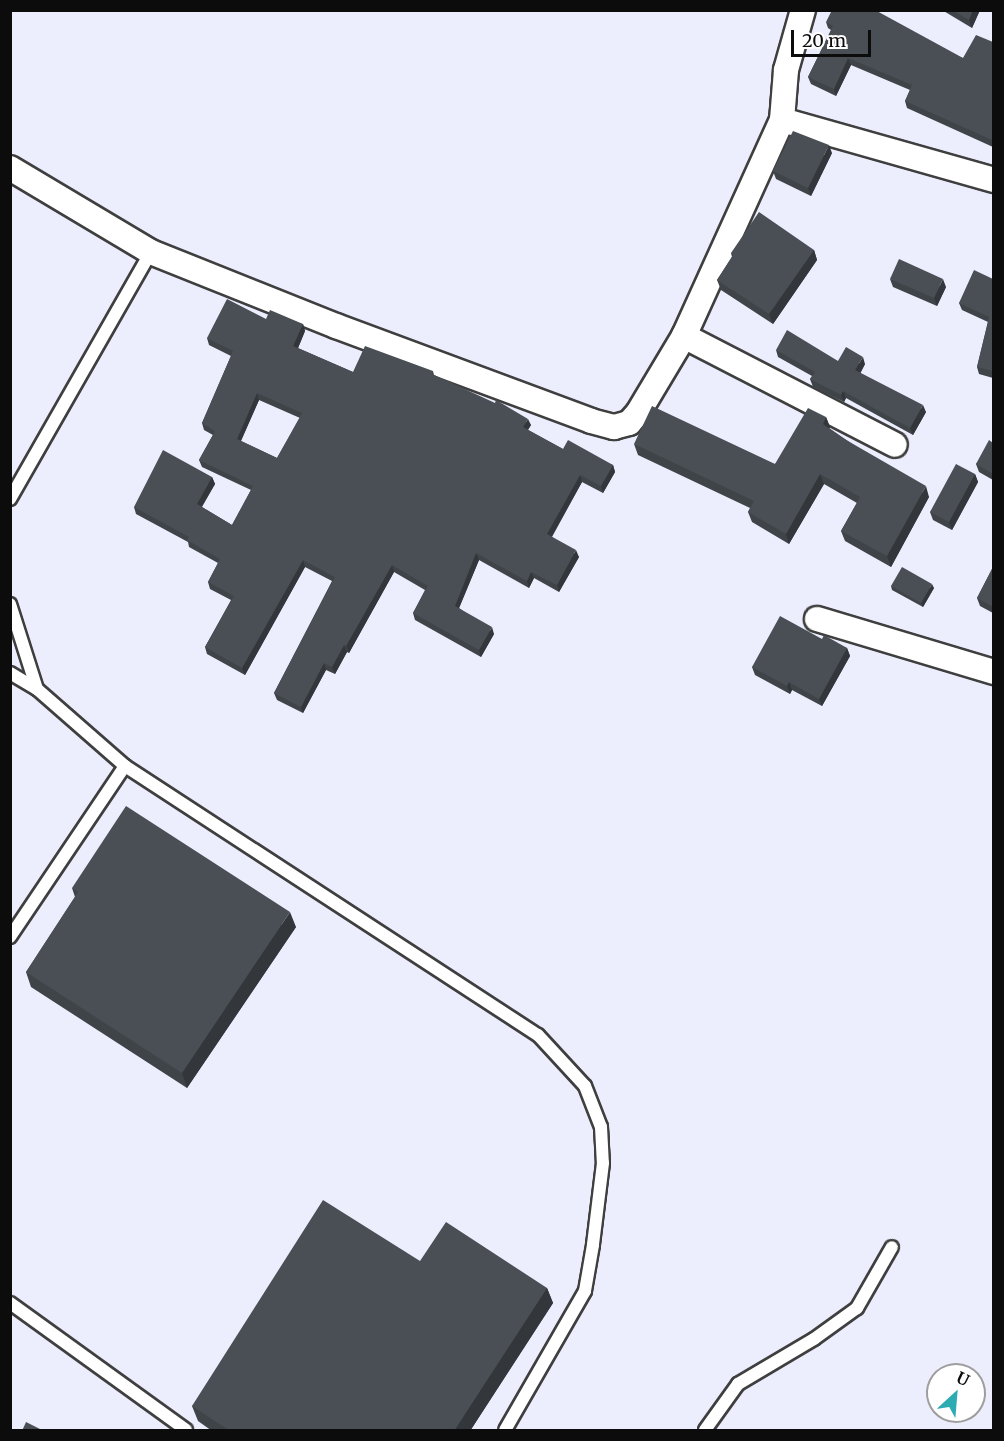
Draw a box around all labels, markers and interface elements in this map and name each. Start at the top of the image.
scale bar [794,18,874,56]
text: 20 m [802,29,846,52]
north arrow [926,1363,986,1423]
text: U [953,1367,973,1390]

